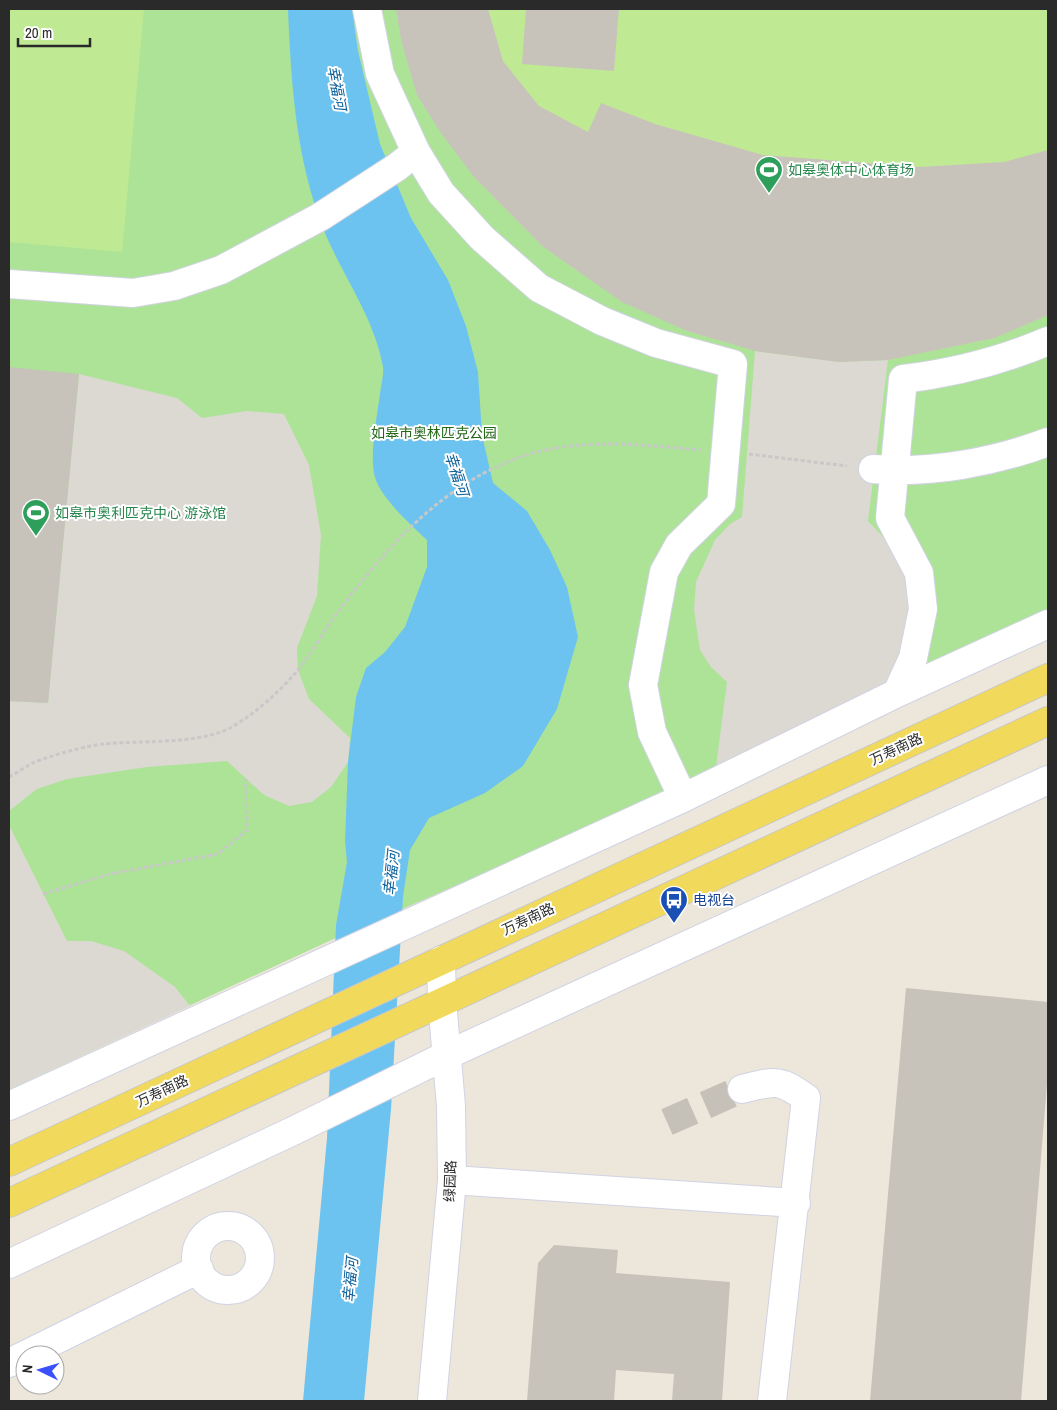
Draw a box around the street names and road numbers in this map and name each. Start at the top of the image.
street label: 万寿南路 [867,729,925,769]
street label: 万寿南路 [499,899,557,939]
street label: 万寿南路 [133,1071,191,1111]
street label: 绿园路 [440,1160,460,1202]

